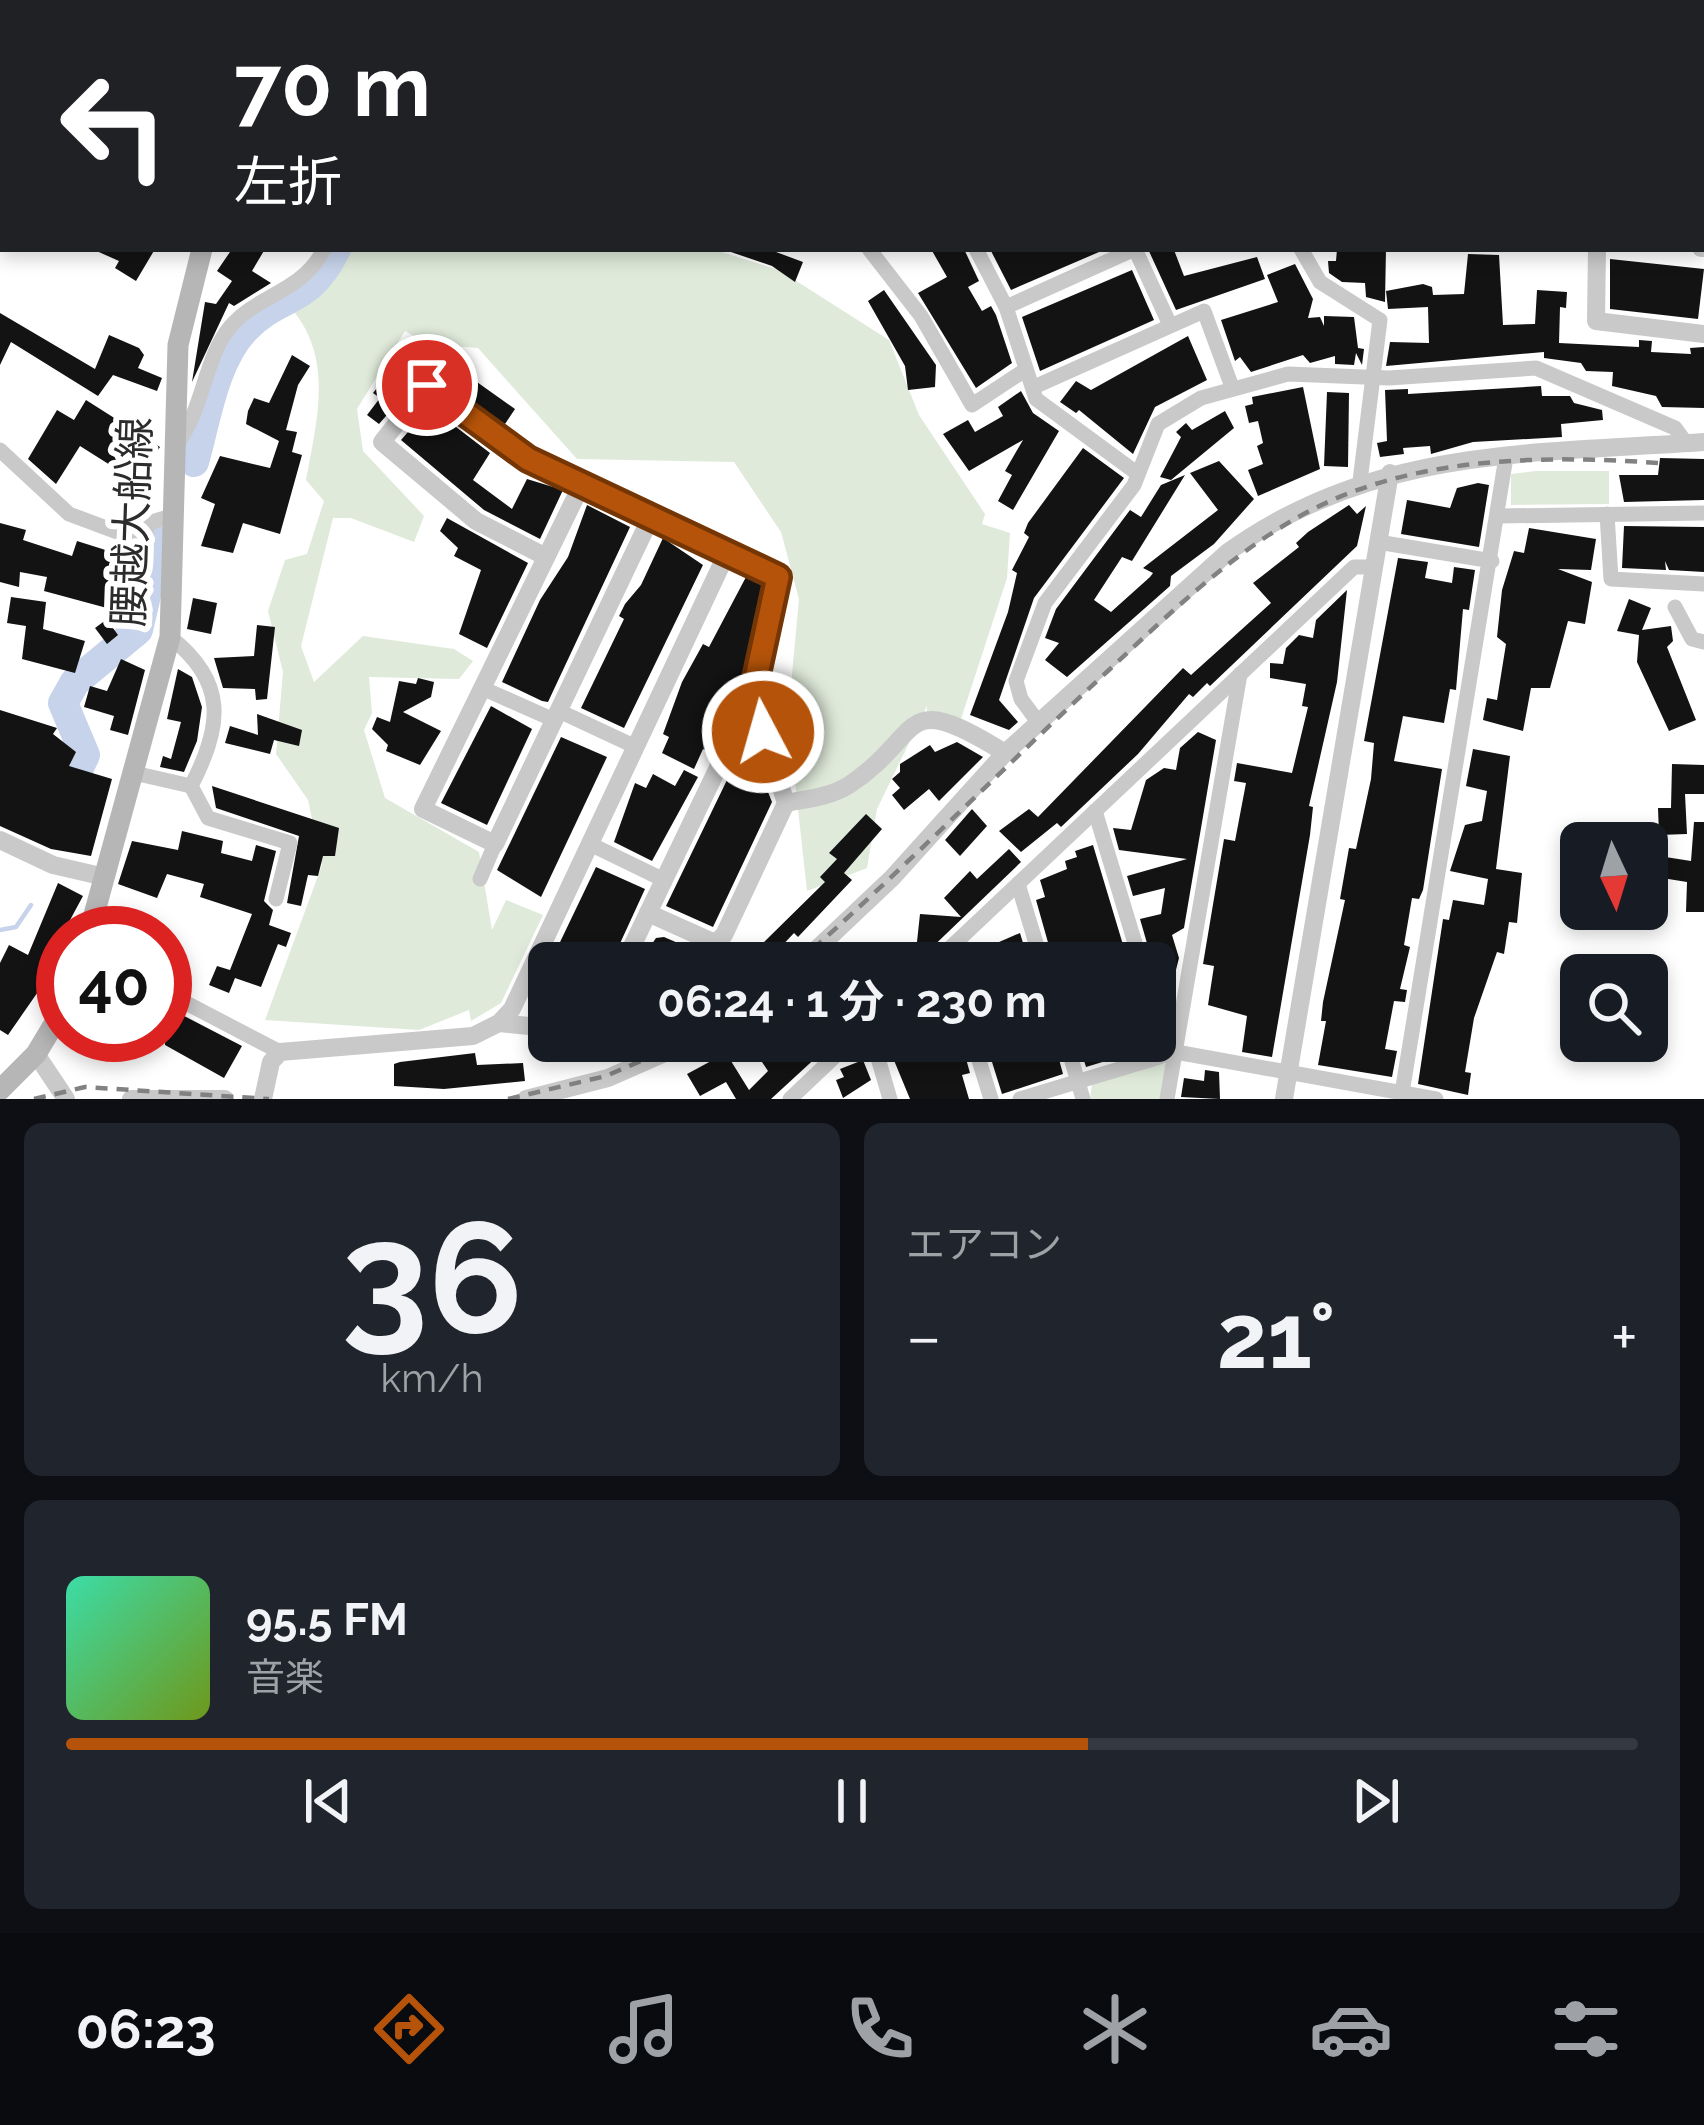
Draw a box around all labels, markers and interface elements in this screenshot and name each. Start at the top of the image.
text: 70 m [234,37,431,136]
icon: left [36,48,192,204]
text: 左折 [234,150,342,214]
pin [376,334,478,436]
icon: arrive [394,352,460,418]
street label: 腰越大船線 [104,416,160,628]
position arrow [700,669,826,795]
north arrow [1560,822,1668,930]
map controls [1560,822,1668,1062]
speed limit sign: 40 [36,906,192,1062]
button: search [1560,954,1668,1062]
text: 06:24 · 1 分 · 230 m [657,975,1047,1028]
text: 36 [341,1185,523,1369]
text: エアコン [906,1221,1062,1267]
text: 21° [1217,1283,1336,1389]
text: − [906,1298,942,1375]
text: + [1611,1298,1638,1375]
text: km/h [381,1355,483,1401]
text: 95.5 FM [246,1593,408,1646]
text: 音楽 [246,1654,324,1700]
icon: previous [295,1768,361,1834]
icon: pause [819,1768,885,1834]
icon: next [1343,1768,1409,1834]
icon: directions [367,1987,451,2071]
icon: music [602,1987,686,2071]
icon: phone [838,1987,922,2071]
icon: climate [1073,1987,1157,2071]
icon: car [1309,1987,1393,2071]
icon: filters [1544,1987,1628,2071]
text: 06:23 [76,1997,216,2061]

